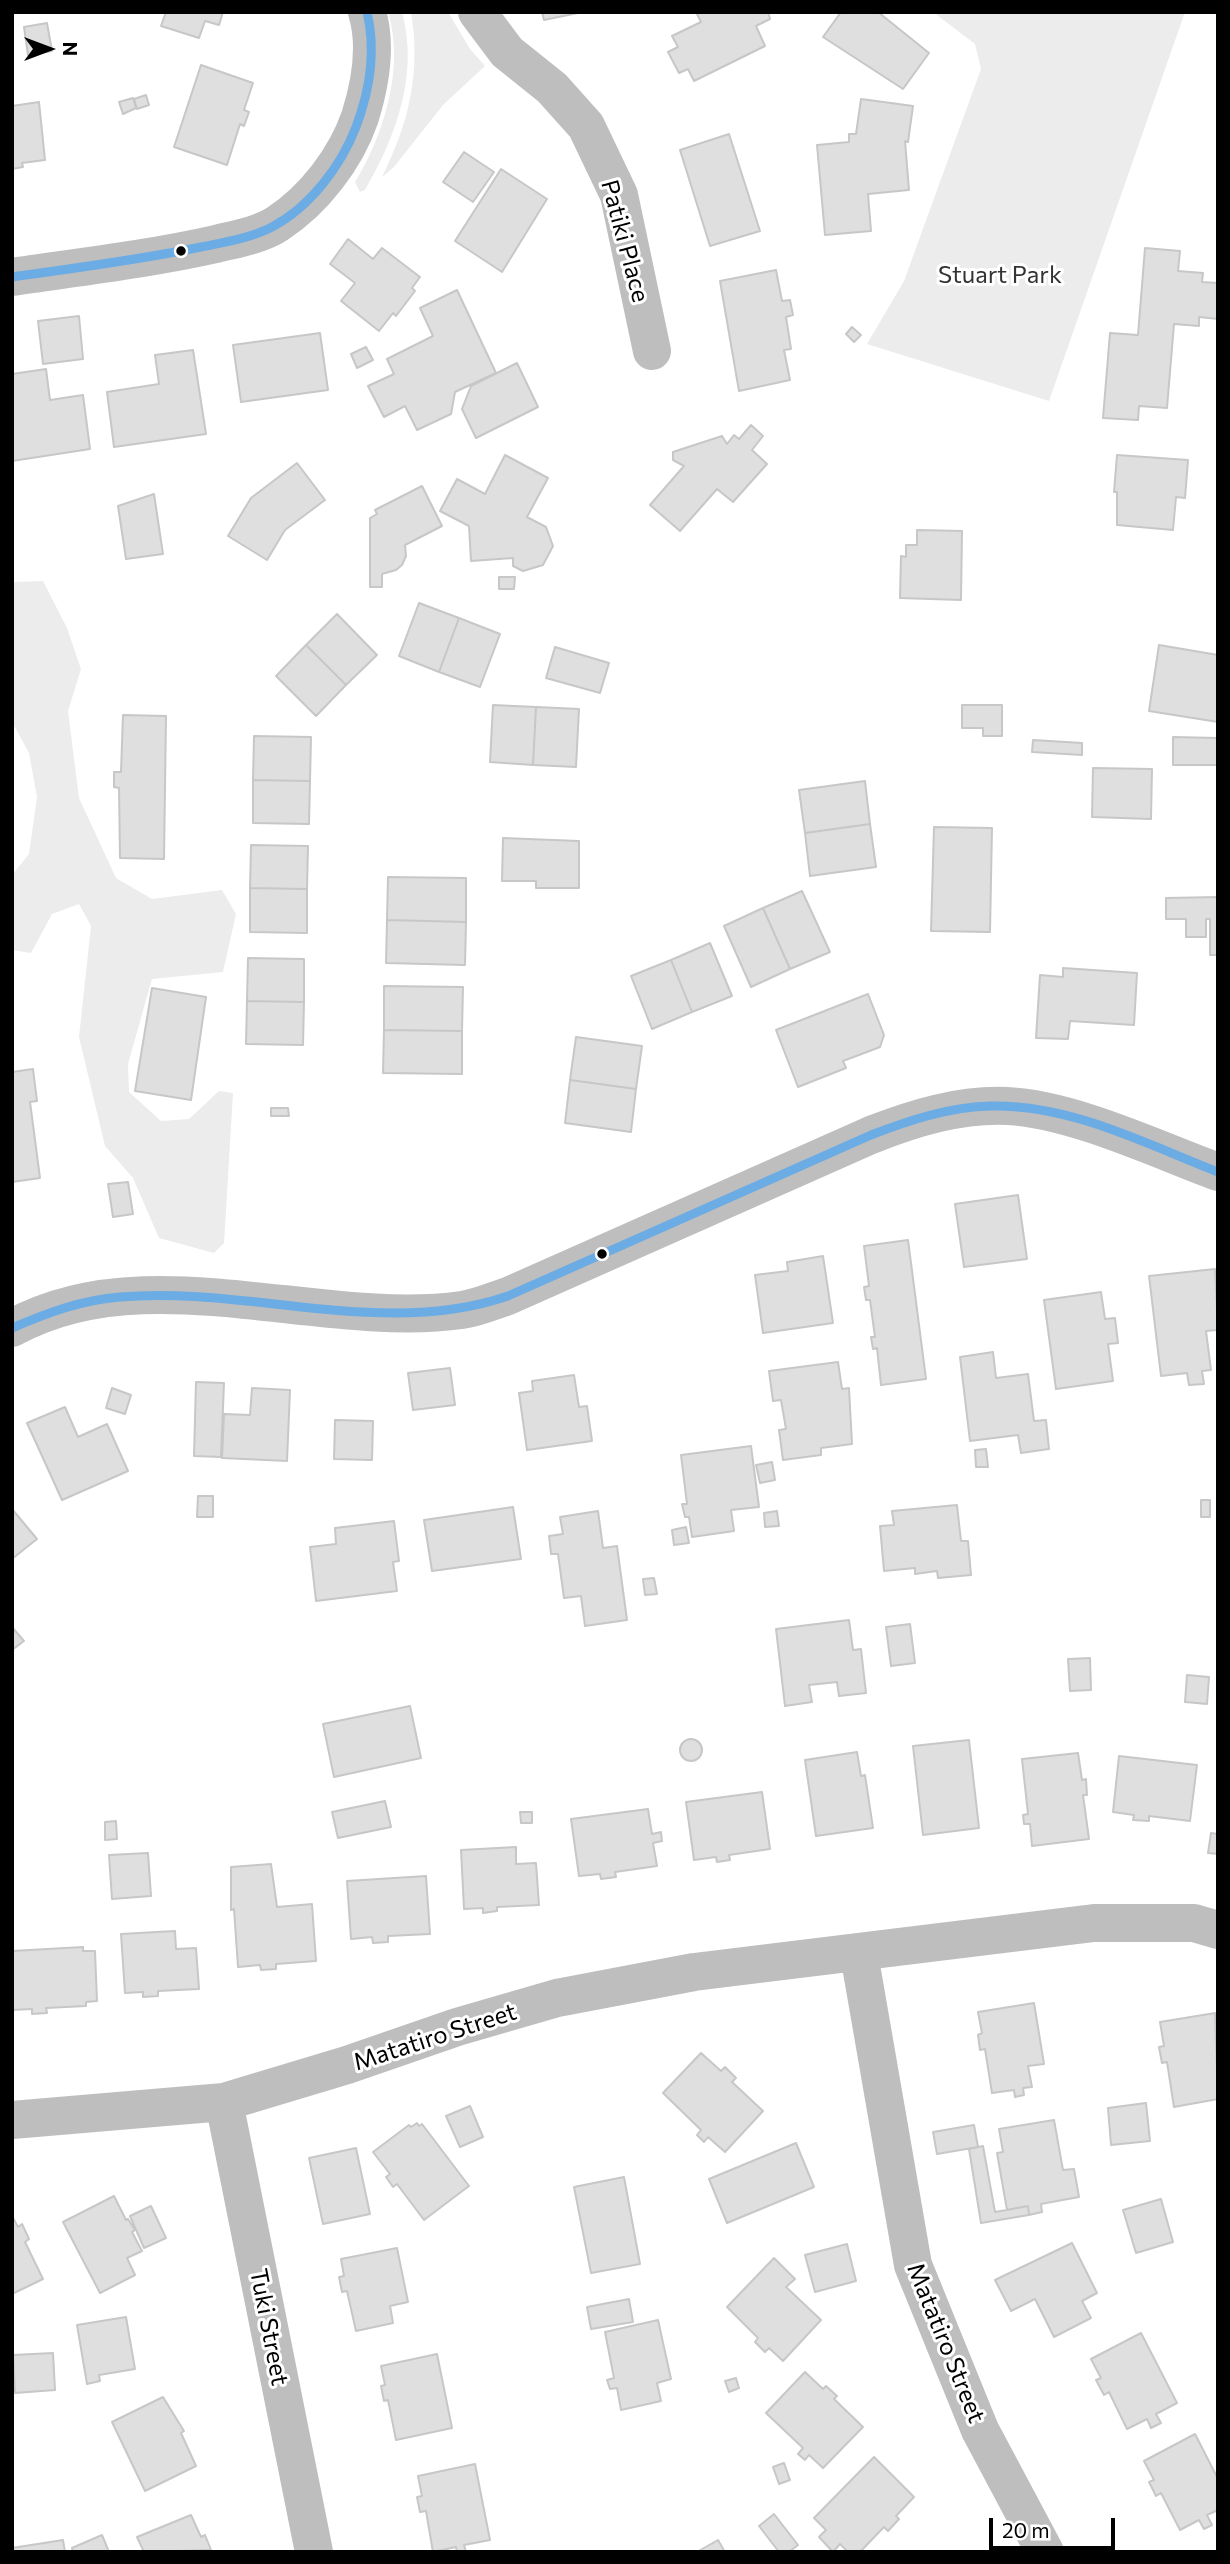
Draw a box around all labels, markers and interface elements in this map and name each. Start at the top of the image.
north arrow [14,14,84,84]
text: N [59,42,82,56]
street label: Patiki Place [595,177,655,305]
unlabelled marker [174,244,188,258]
park label: Stuart Park [938,261,1062,289]
unlabelled marker [595,1247,609,1261]
street label: Matatiro Street [350,1997,520,2077]
street label: Matatiro Street [901,2259,991,2427]
street label: Tuki Street [244,2266,294,2388]
scale bar [992,2504,1118,2548]
text: 20 m [1002,2517,1050,2542]

